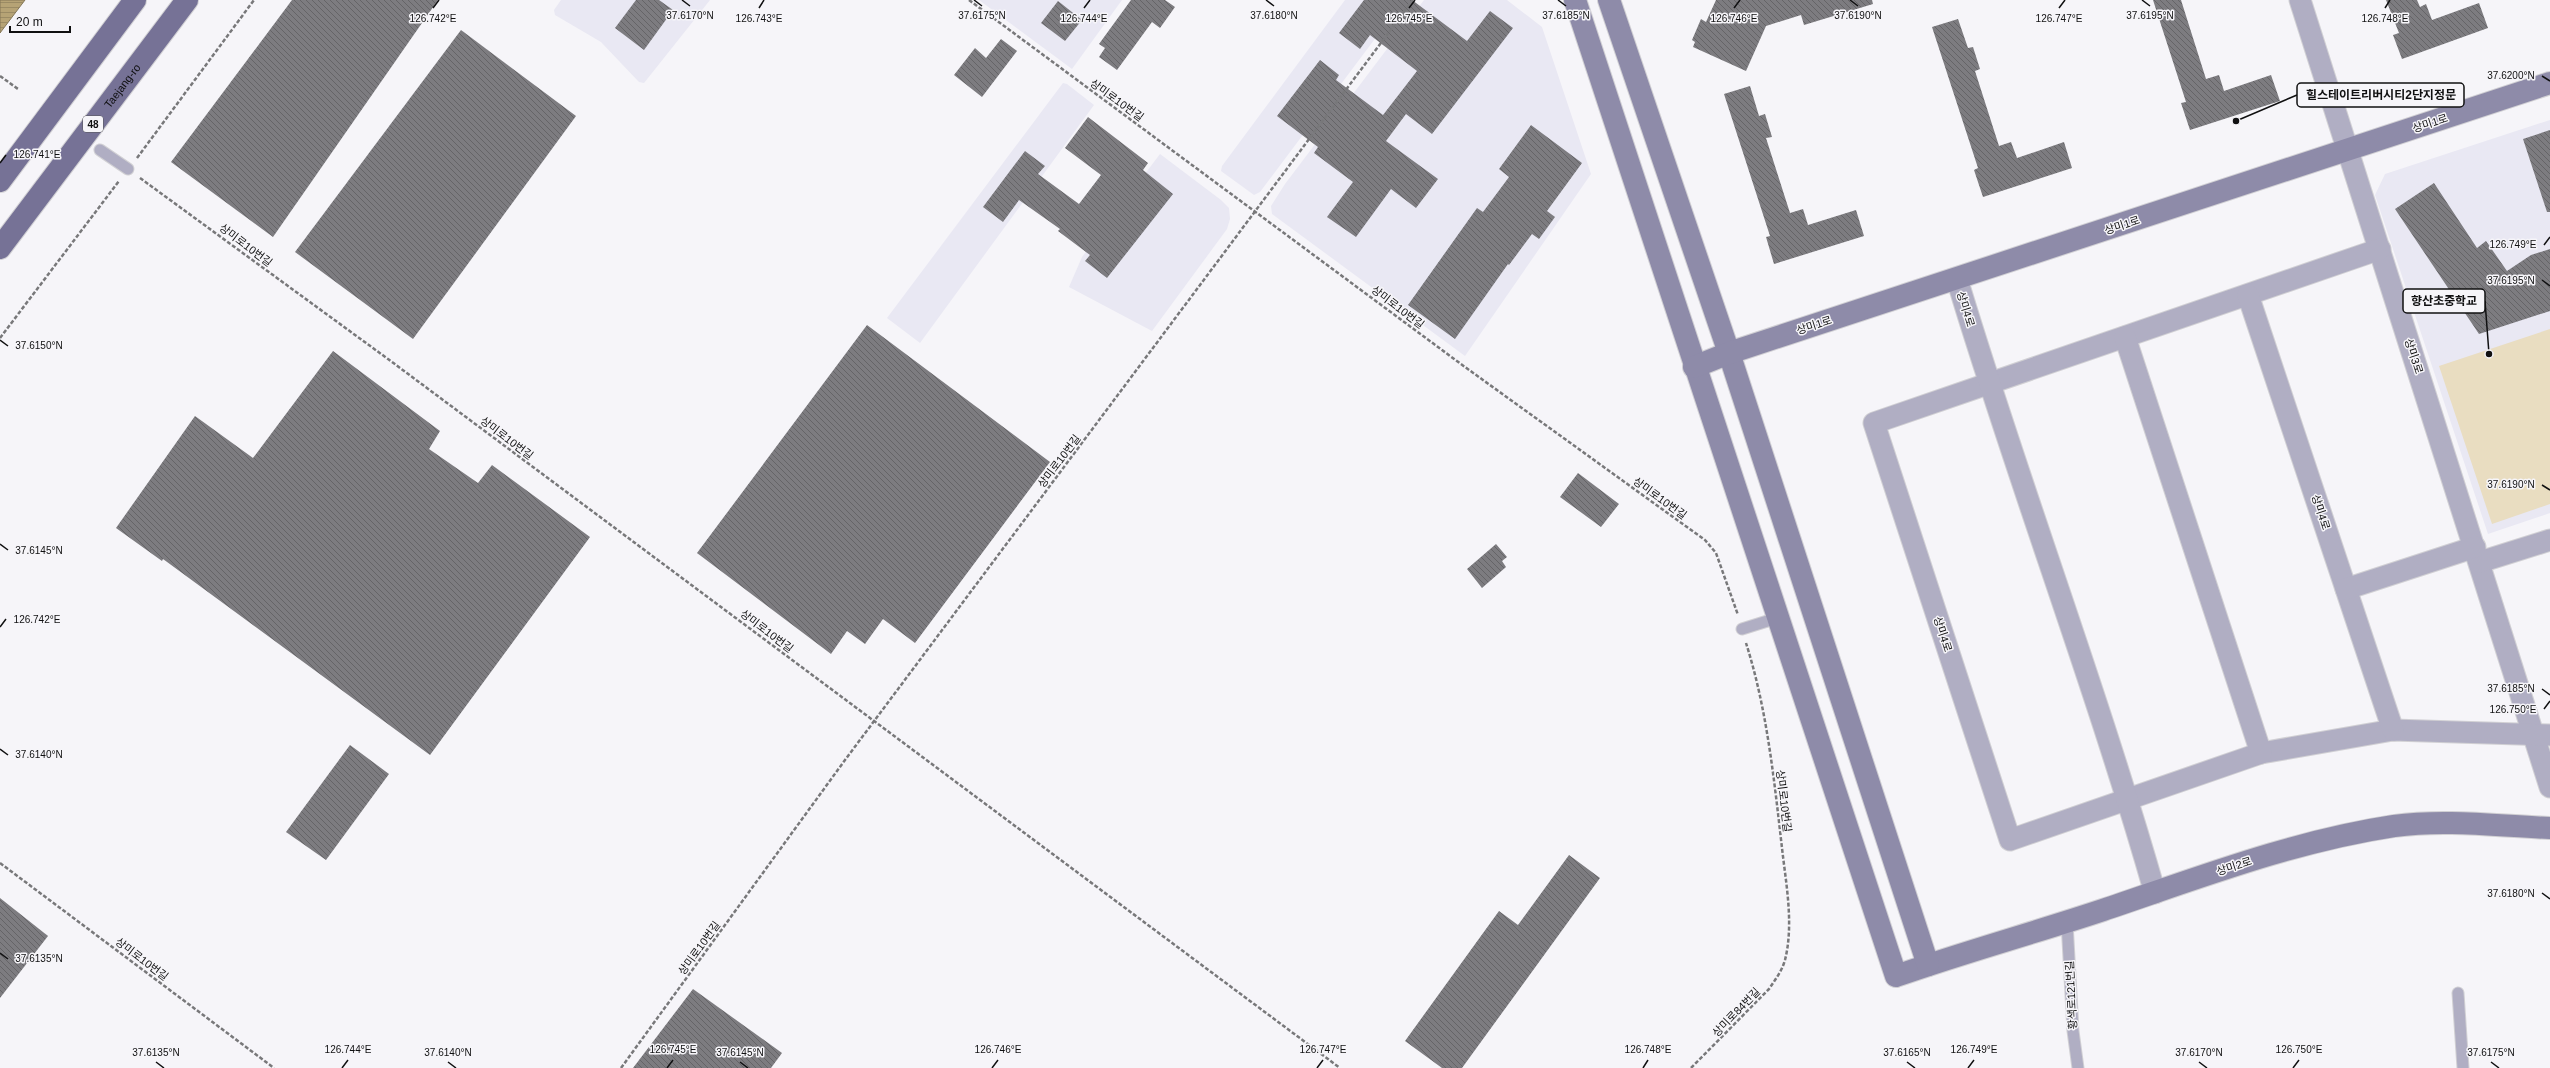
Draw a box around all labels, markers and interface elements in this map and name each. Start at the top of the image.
scale bar [10,8,70,34]
text: 37.6170°N [666,10,714,21]
text: 37.6175°N [958,10,1006,21]
text: 37.6180°N [1250,10,1298,21]
text: 37.6185°N [1542,10,1590,21]
text: 37.6190°N [1834,10,1882,21]
text: 37.6195°N [2126,10,2174,21]
text: 126.742°E [410,13,457,24]
text: 126.743°E [736,13,783,24]
text: 126.744°E [1061,13,1108,24]
text: 126.745°E [1386,13,1433,24]
text: 126.746°E [1711,13,1758,24]
text: 126.747°E [2036,13,2083,24]
text: 126.748°E [2362,13,2409,24]
text: 20 m [16,15,43,29]
street label: Taejang-ro [102,62,143,110]
text: 37.6200°N [2487,70,2535,81]
street label: 상미로10번길 [1088,77,1146,123]
callout: 힐스테이트리버시티2단지정문 [2297,83,2464,107]
text: 힐스테이트리버시티2단지정문 [2306,88,2456,102]
street label: 상미1로 [2411,112,2449,134]
road number: 48 [83,116,103,132]
text: 126.741°E [14,149,61,160]
street label: 상미1로 [2103,214,2141,236]
street label: 상미로10번길 [217,221,275,269]
text: 126.749°E [2490,239,2537,250]
text: 37.6195°N [2487,275,2535,286]
street label: 상미로10번길 [1369,283,1427,331]
callout: 향산초중학교 [2403,289,2485,313]
street label: 상미4로 [1955,290,1977,328]
text: 향산초중학교 [2411,294,2477,308]
street label: 상미1로 [1795,314,1833,336]
street label: 상미3로 [2403,337,2425,375]
text: 37.6150°N [15,340,63,351]
street label: 상미로10번길 [478,414,536,462]
street label: 상미로10번길 [1035,432,1083,490]
street label: 상미로10번길 [1631,475,1689,521]
text: 37.6190°N [2487,479,2535,490]
street label: 상미4로 [2310,493,2332,531]
text: 37.6145°N [15,545,63,556]
street label: 상미로10번길 [738,607,796,655]
text: 126.742°E [14,614,61,625]
street label: 상미4로 [1932,615,1954,653]
text: 37.6185°N [2487,683,2535,694]
text: 126.750°E [2490,704,2537,715]
text: 37.6140°N [15,749,63,760]
street label: 상미로10번길 [1774,769,1794,833]
street label: 상미2로 [2215,855,2253,877]
text: 37.6180°N [2487,888,2535,899]
street label: 상미로10번길 [676,919,722,977]
street label: 상미로10번길 [113,935,171,983]
text: 37.6135°N [15,953,63,964]
street label: 황색로121번길 [2063,960,2079,1030]
street label: 상미로84번길 [1710,985,1762,1039]
text: 126.744°E [325,1044,372,1055]
text: 126.745°E [650,1044,697,1055]
text: 126.746°E [975,1044,1022,1055]
text: 126.747°E [1300,1044,1347,1055]
text: 126.748°E [1625,1044,1672,1055]
text: 126.749°E [1951,1044,1998,1055]
text: 126.750°E [2276,1044,2323,1055]
text: 37.6135°N [132,1047,180,1058]
text: 37.6140°N [424,1047,472,1058]
text: 37.6145°N [716,1047,764,1058]
text: 37.6165°N [1883,1047,1931,1058]
text: 37.6170°N [2175,1047,2223,1058]
text: 37.6175°N [2467,1047,2515,1058]

